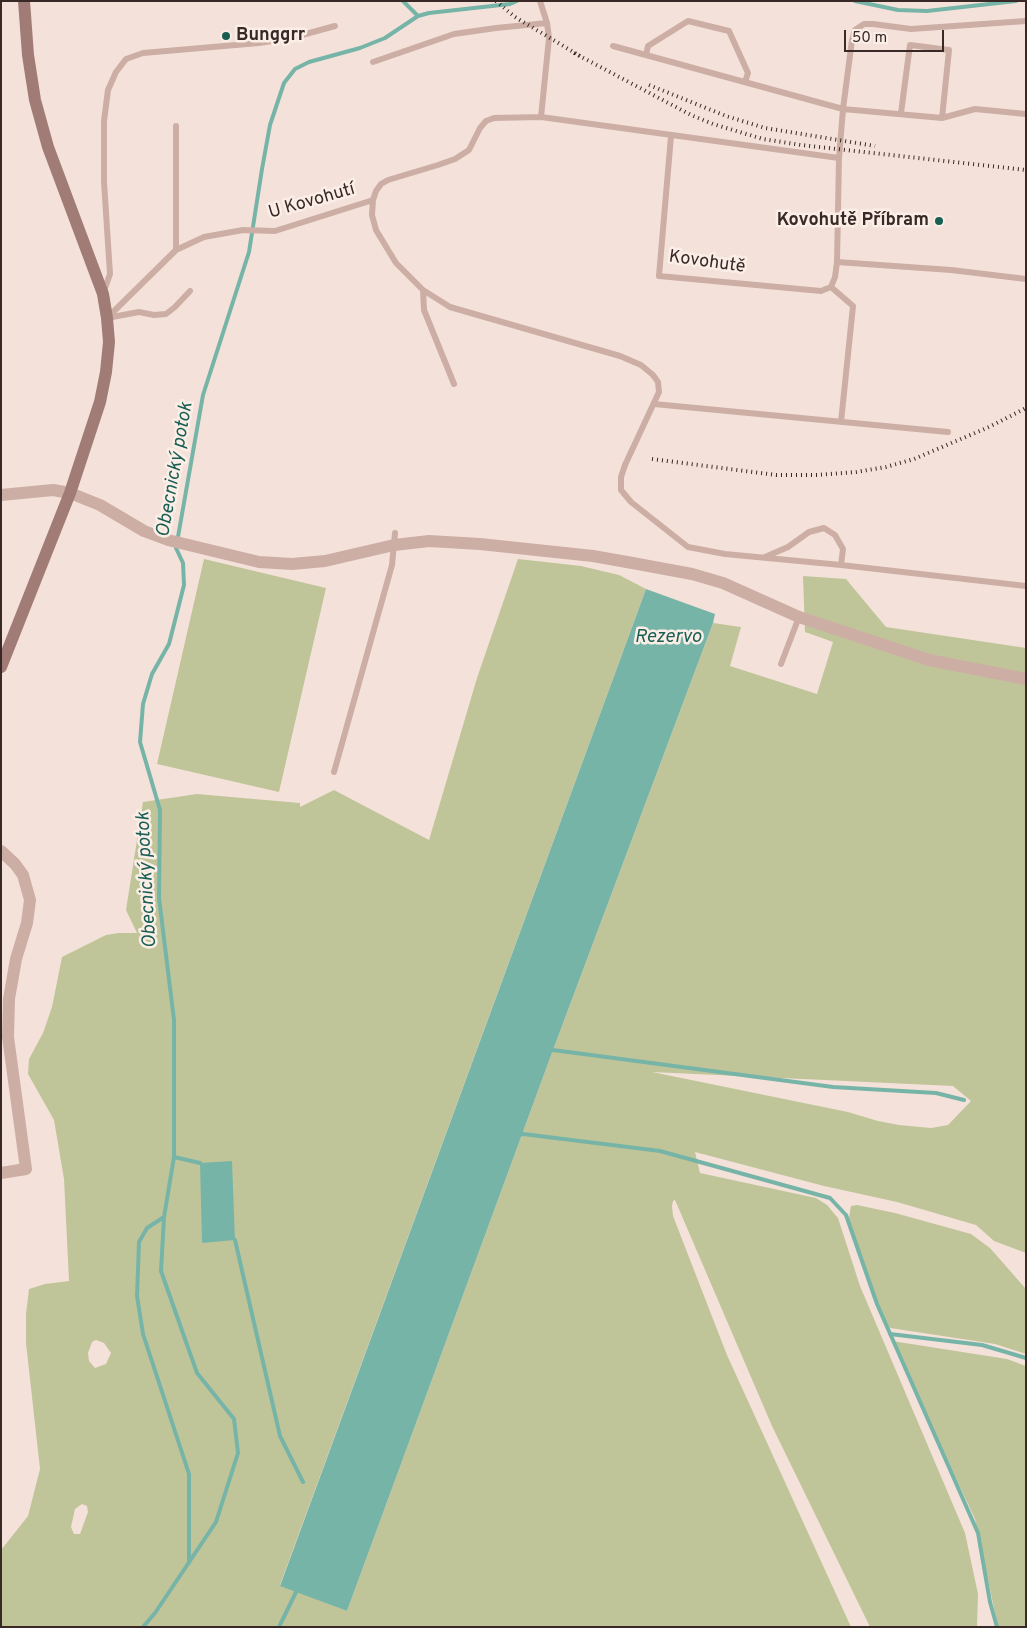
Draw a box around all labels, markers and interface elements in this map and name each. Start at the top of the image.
scale bar [847,20,947,52]
place label: Bunggrr [236,25,305,47]
text: 50 m [852,29,887,48]
marker: Bunggrr [220,30,232,42]
street label: U Kovohutí [266,179,358,225]
place label: Kovohutě Příbram [777,210,929,232]
marker: Kovohutě Příbram [933,215,945,227]
street label: Kovohutě [667,247,747,279]
water label: Obecnický potok [153,401,199,539]
water label: Rezervo [635,627,701,649]
water label: Obecnický potok [133,811,163,949]

